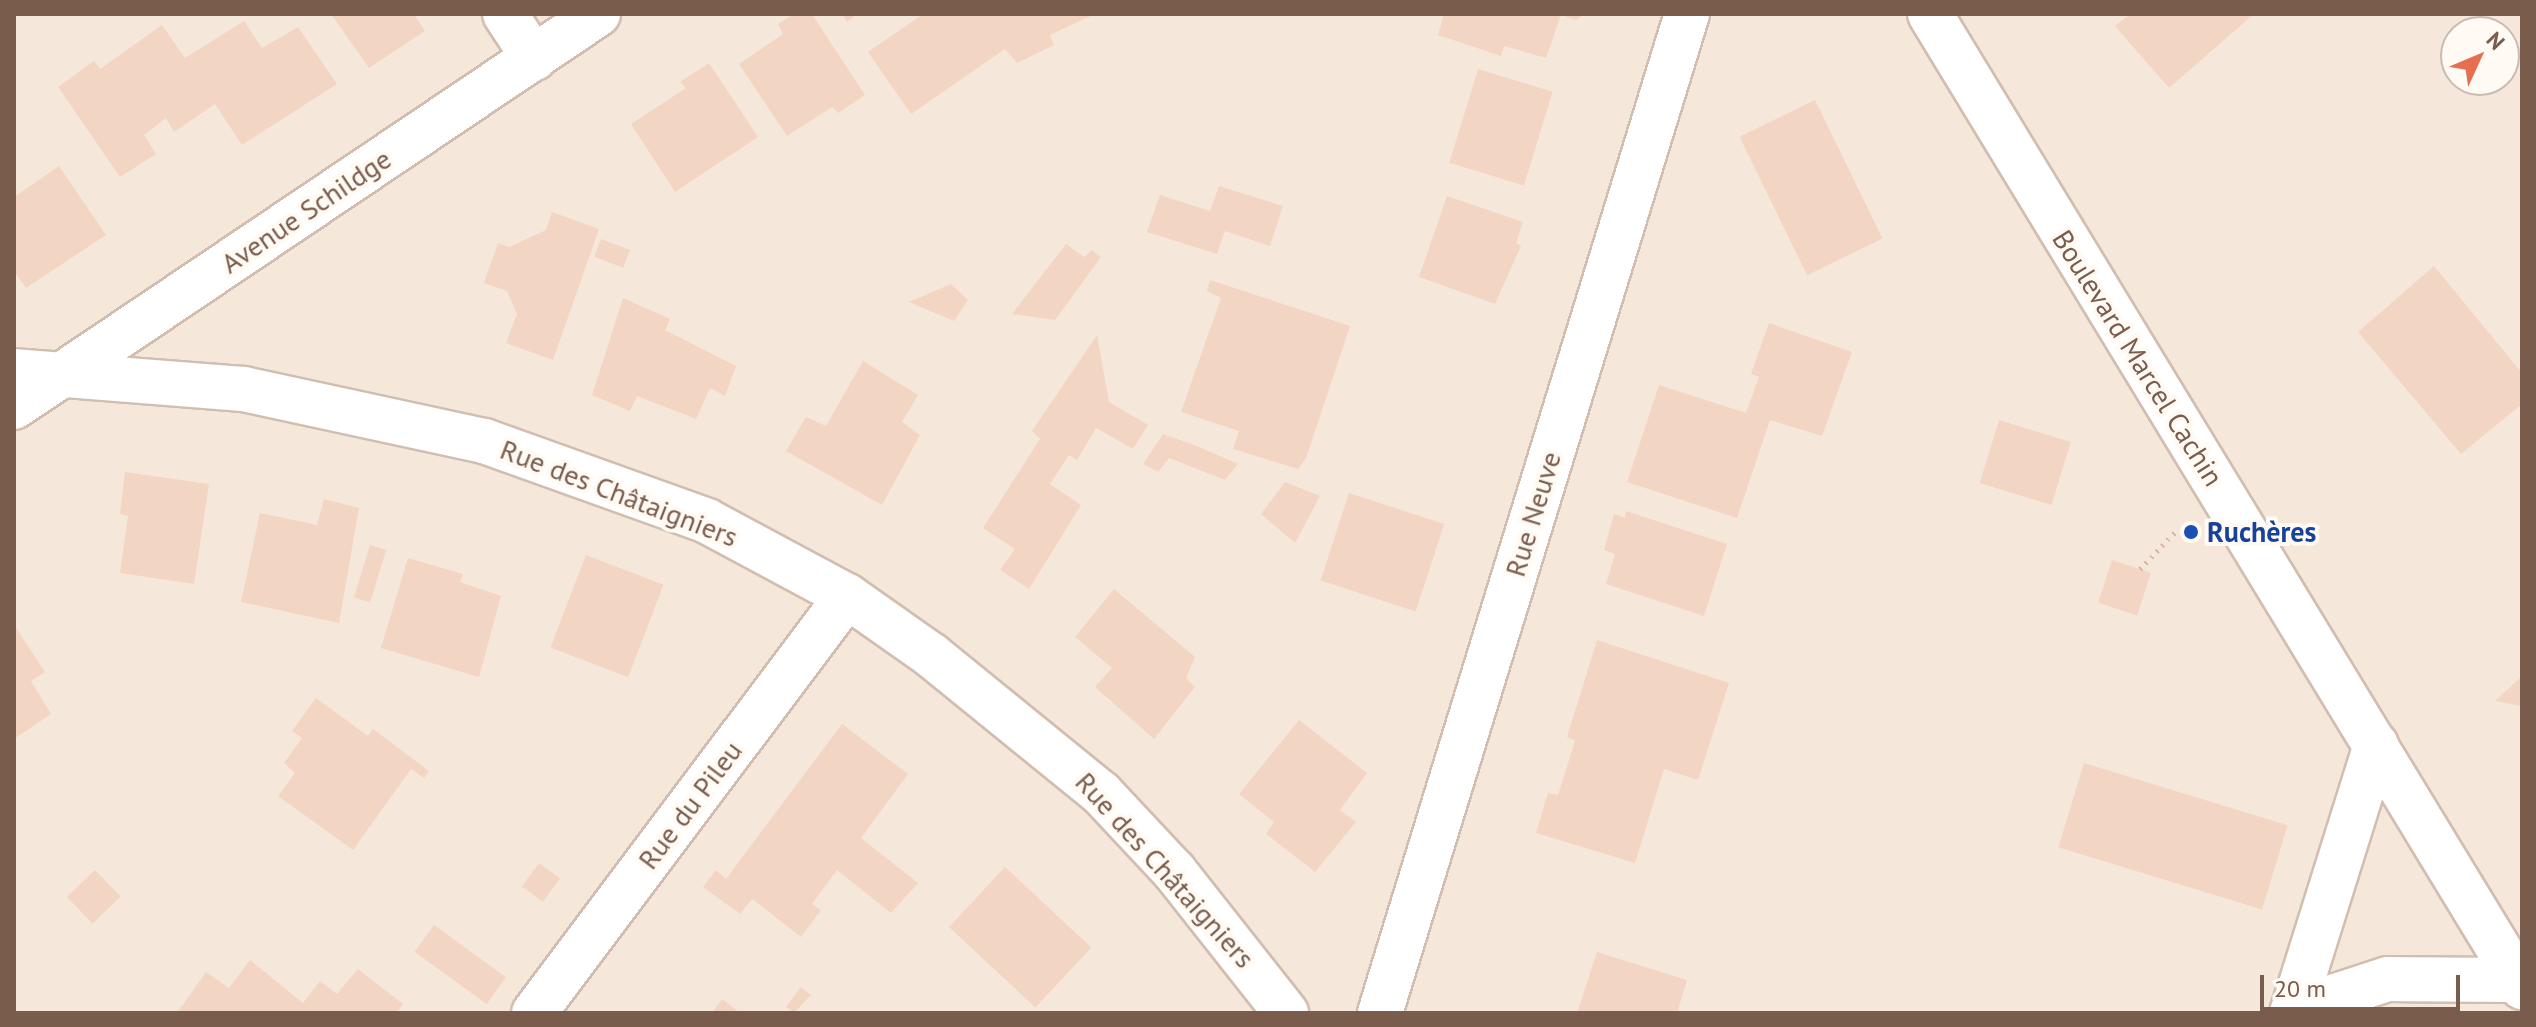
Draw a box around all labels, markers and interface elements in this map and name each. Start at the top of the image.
north arrow [2440,16,2520,96]
text: N [2481,26,2511,56]
street label: Avenue Schildge [215,142,397,280]
street label: Boulevard Marcel Cachin [2046,224,2230,492]
street label: Rue des Châtaigniers [496,432,742,554]
street label: Rue Neuve [1498,448,1568,580]
place label: Ruchères [2207,515,2316,549]
marker: Ruchères [2182,523,2200,541]
street label: Rue du Pileu [631,734,749,876]
street label: Rue des Châtaigniers [1068,765,1262,975]
scale bar [2264,959,2464,1009]
text: 20 m [2274,973,2326,1004]

